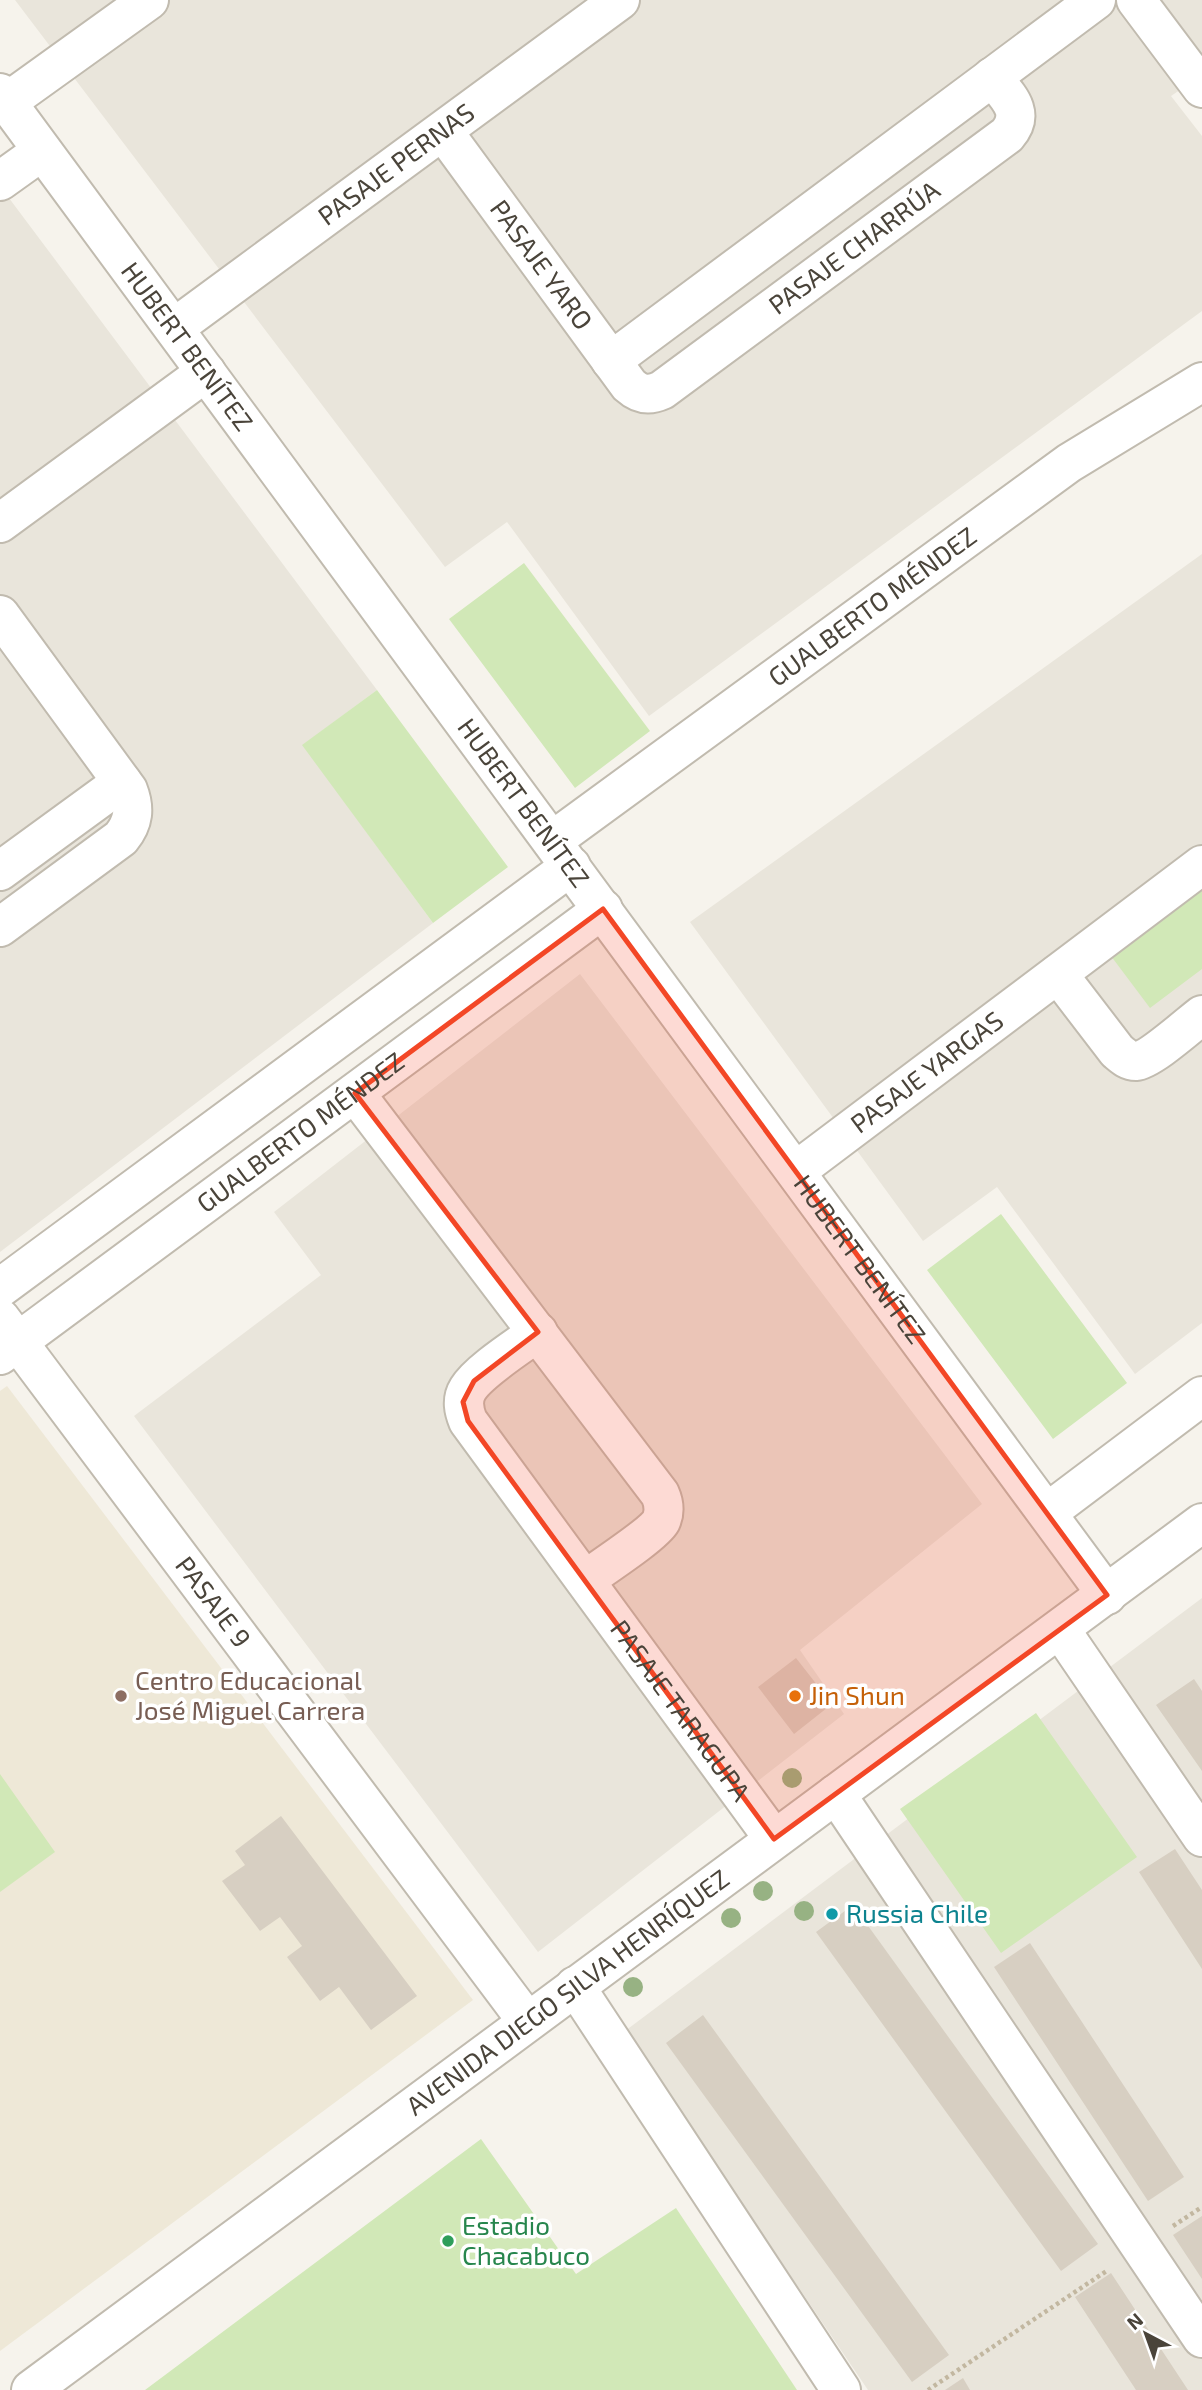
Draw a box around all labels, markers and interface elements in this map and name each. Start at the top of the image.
street label: PASAJE PERNAS [311,96,479,231]
street label: PASAJE CHARRÚA [762,173,945,320]
street label: PASAJE YARO [485,193,600,335]
street label: HUBERT BENÍTEZ [116,255,260,436]
street label: GUALBERTO MÉNDEZ [762,519,982,692]
street label: HUBERT BENÍTEZ [452,712,597,893]
street label: PASAJE YARGAS [844,1004,1008,1138]
street label: GUALBERTO MÉNDEZ [190,1045,409,1218]
street label: HUBERT BENÍTEZ [789,1168,933,1349]
street label: PASAJE 9 [170,1550,258,1653]
street label: PASAJE TARAGUPA [605,1613,758,1806]
place label: Centro Educacional José Miguel Carrera [135,1664,365,1725]
place label: Jin Shun [809,1679,905,1710]
marker: Centro Educacional José Miguel Carrera [113,1688,129,1704]
marker: Jin Shun [787,1688,803,1704]
street label: AVENIDA DIEGO SILVA HENRÍQUEZ [400,1862,734,2121]
place label: Russia Chile [846,1897,988,1928]
marker: Russia Chile [824,1906,840,1922]
place label: Estadio Chacabuco [462,2209,590,2270]
marker: Estadio Chacabuco [440,2233,456,2249]
north arrow [1111,2299,1181,2369]
text: N [1122,2308,1147,2334]

